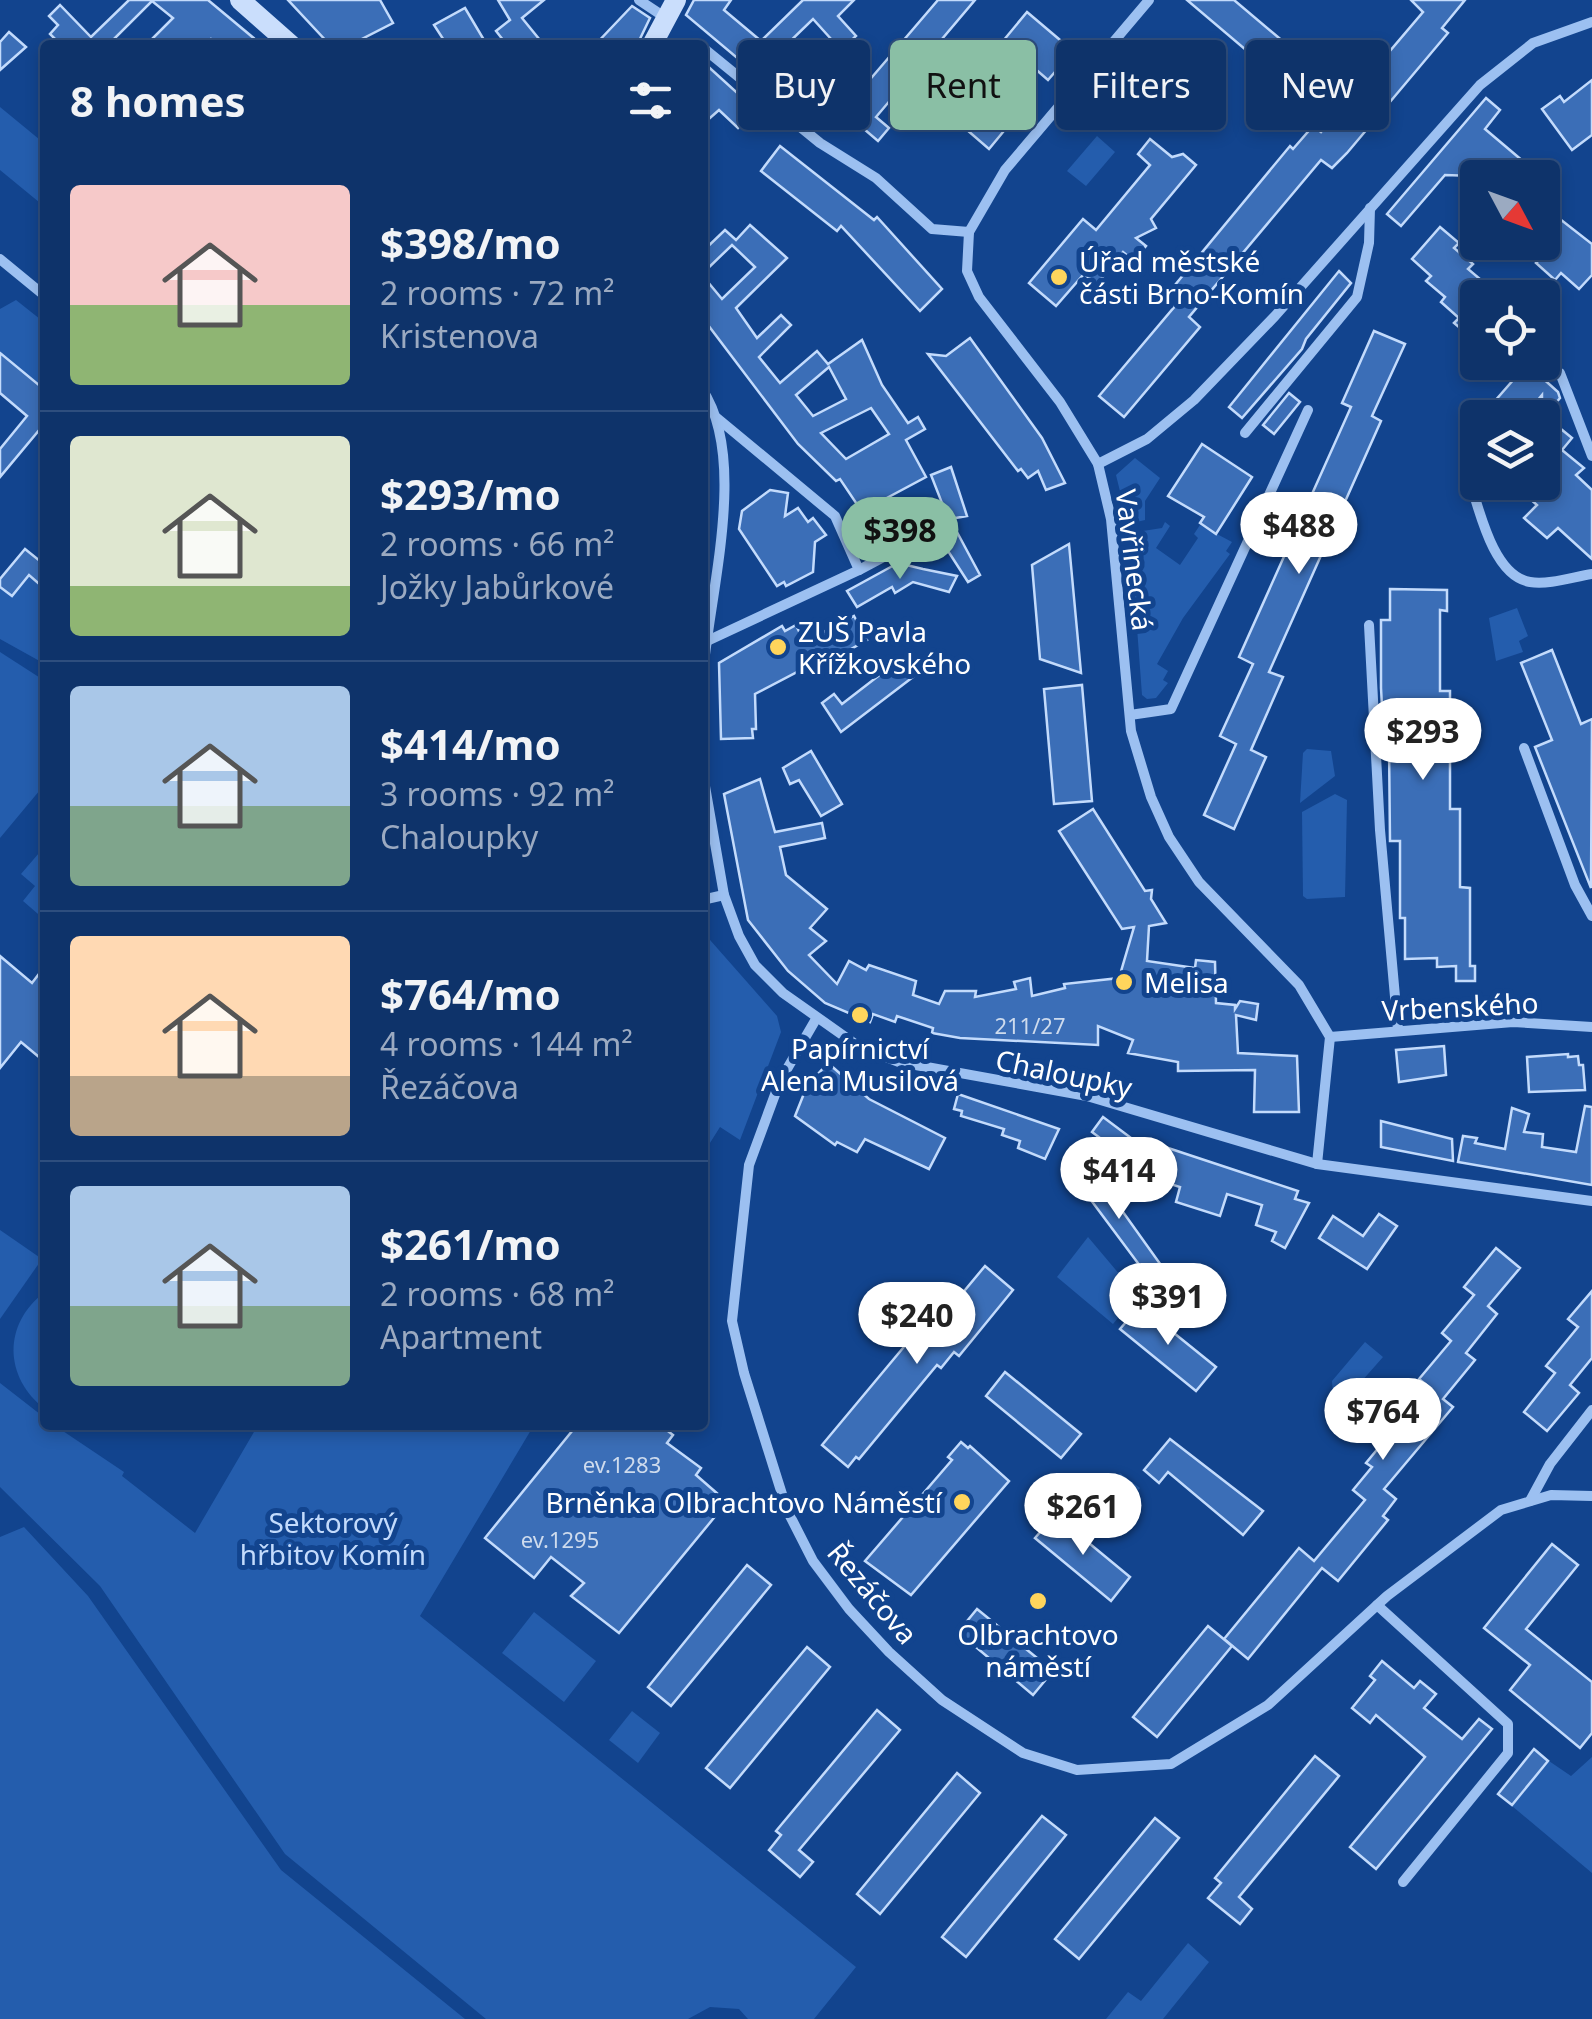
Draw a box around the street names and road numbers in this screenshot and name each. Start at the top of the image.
street label: Vavřinecká [1107,487,1163,633]
street label: Vrbenského [1381,983,1539,1029]
street label: Chaloupky [992,1040,1136,1106]
street label: Řezáčova [819,1534,927,1652]

